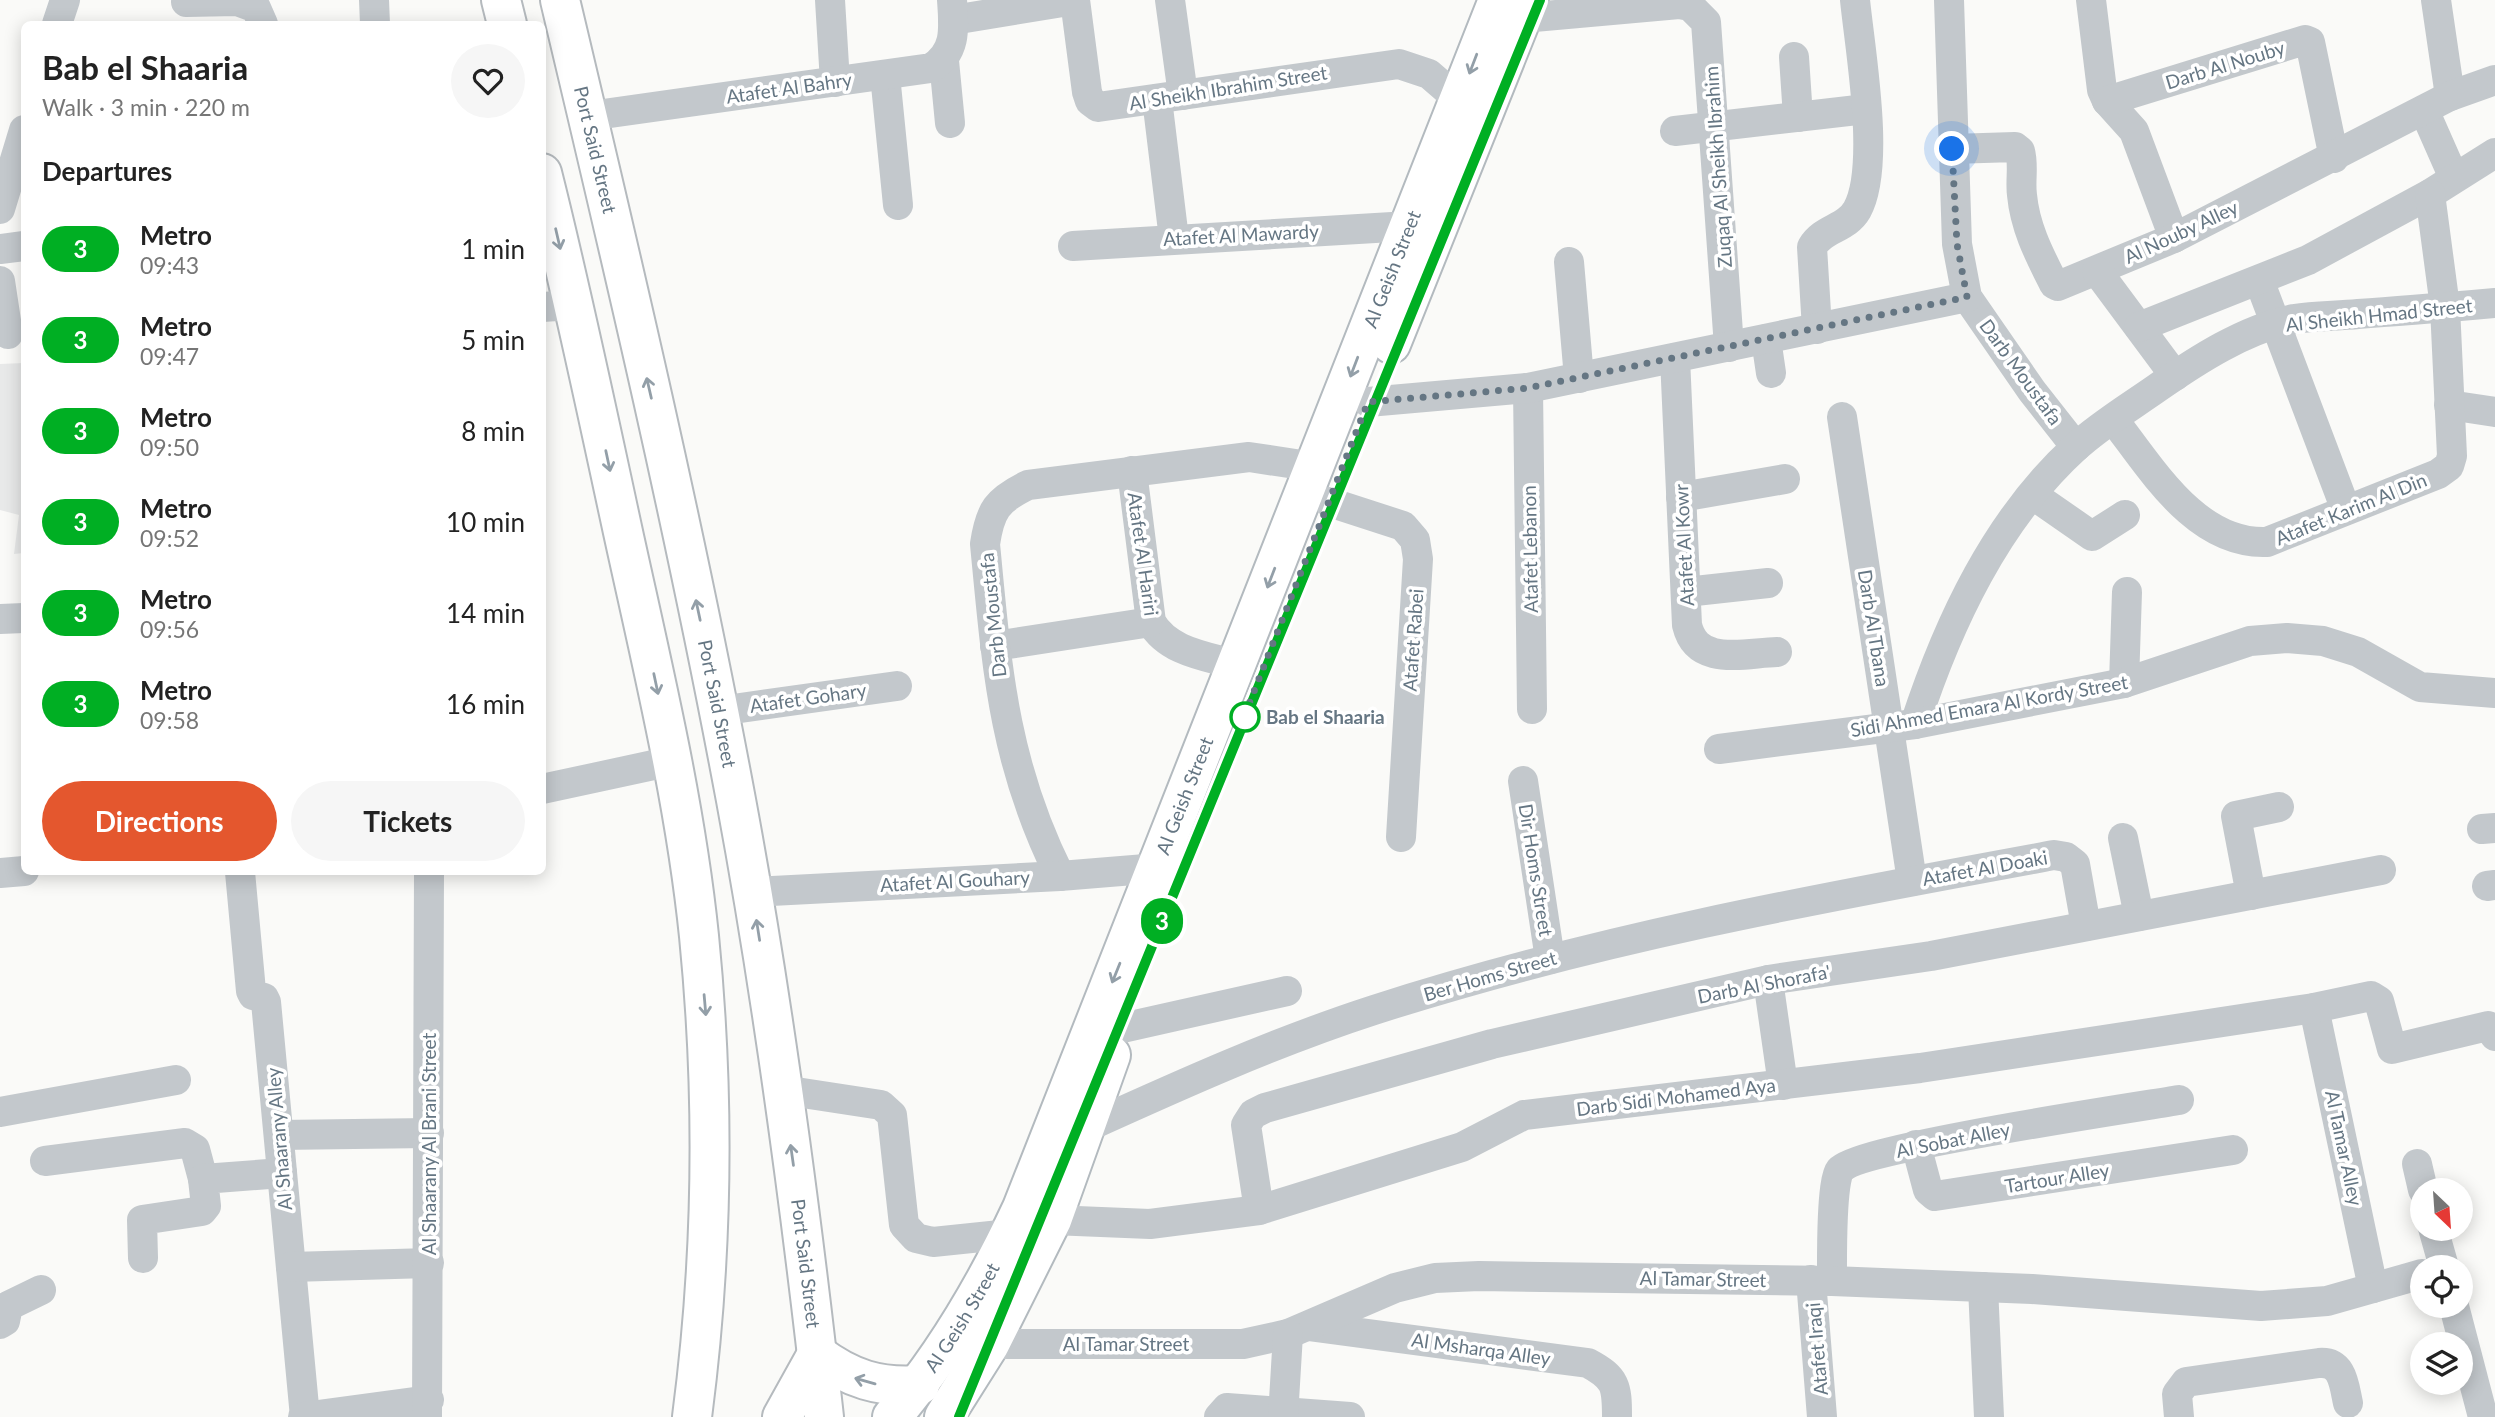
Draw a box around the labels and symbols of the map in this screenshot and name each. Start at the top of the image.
street label: Darb Al Nouby [2162,35,2287,94]
one-way arrow [1466,52,1479,74]
street label: Al Sheikh Ibrahim Street [1127,60,1329,115]
street label: Zuqaq Al Sheikh Ibrahim [1699,65,1736,269]
street label: Atafet Al Bahry [725,67,854,108]
street label: Port Said Street [570,84,622,216]
your location [1934,131,1969,166]
street label: Al Nouby Alley [2120,195,2242,268]
street label: Al Geish Street [1358,207,1425,331]
street label: Atafet Al Mawardy [1163,219,1320,250]
one-way arrow [552,227,565,250]
street label: Al Sheikh Hmad Street [2284,293,2474,336]
street label: Darb Moustafa [1975,314,2067,429]
one-way arrow [1347,355,1360,377]
one-way arrow [642,377,656,400]
one-way arrow [602,449,615,472]
street label: Atafet Karim Al Din [2272,468,2430,549]
street label: Atafet Al Kowr [1669,483,1698,607]
street label: Atafet Lebanon [1517,485,1542,613]
street label: Atafet Al Hariri [1123,491,1164,617]
street label: Darb Moustafa [975,552,1010,678]
one-way arrow [1264,567,1277,589]
street label: Darb Al Tbana [1854,568,1895,688]
street label: Atafet Rabei [1397,588,1428,692]
one-way arrow [691,599,705,622]
street label: Port Said Street [694,637,742,770]
street label: Sidi Ahmed Emara Al Kordy Street [1848,670,2130,741]
one-way arrow [649,672,663,695]
street label: Atafet Gohary [748,678,868,717]
marker: Bab el Shaaria [1230,702,1260,732]
place label: Bab el Shaaria [1266,705,1385,728]
street label: Al Geish Street [1150,733,1218,858]
street label: Dir Homs Street [1515,802,1558,938]
street label: Atafet Al Doaki [1921,845,2049,890]
street label: Atafet Al Gouhary [880,865,1031,896]
line badge: 3 [1139,898,1185,944]
one-way arrow [751,919,764,942]
street label: Ber Homs Street [1421,945,1559,1005]
street label: Darb Al Shorafa' [1695,959,1832,1008]
one-way arrow [1109,961,1122,983]
one-way arrow [699,993,712,1016]
street label: Al Shaarany Al Brani Street [417,1033,440,1255]
street label: Al Shaarany Alley [261,1066,296,1211]
street label: Darb Sidi Mohamed Aya [1575,1073,1777,1120]
street label: Al Tamar Alley [2321,1088,2368,1208]
street label: Al Sobat Alley [1894,1117,2012,1162]
one-way arrow [786,1144,799,1167]
street label: Tartour Alley [2003,1158,2111,1197]
north arrow [2410,1178,2473,1241]
street label: Port Said Street [787,1197,826,1329]
street label: Al Geish Street [919,1258,1004,1376]
street label: Al Tamar Street [1640,1266,1767,1291]
street label: Atafet Iraqi [1801,1302,1832,1396]
street label: Al Msharqa Alley [1410,1327,1552,1370]
street label: Al Tamar Street [1063,1332,1189,1355]
one-way arrow [854,1373,876,1386]

